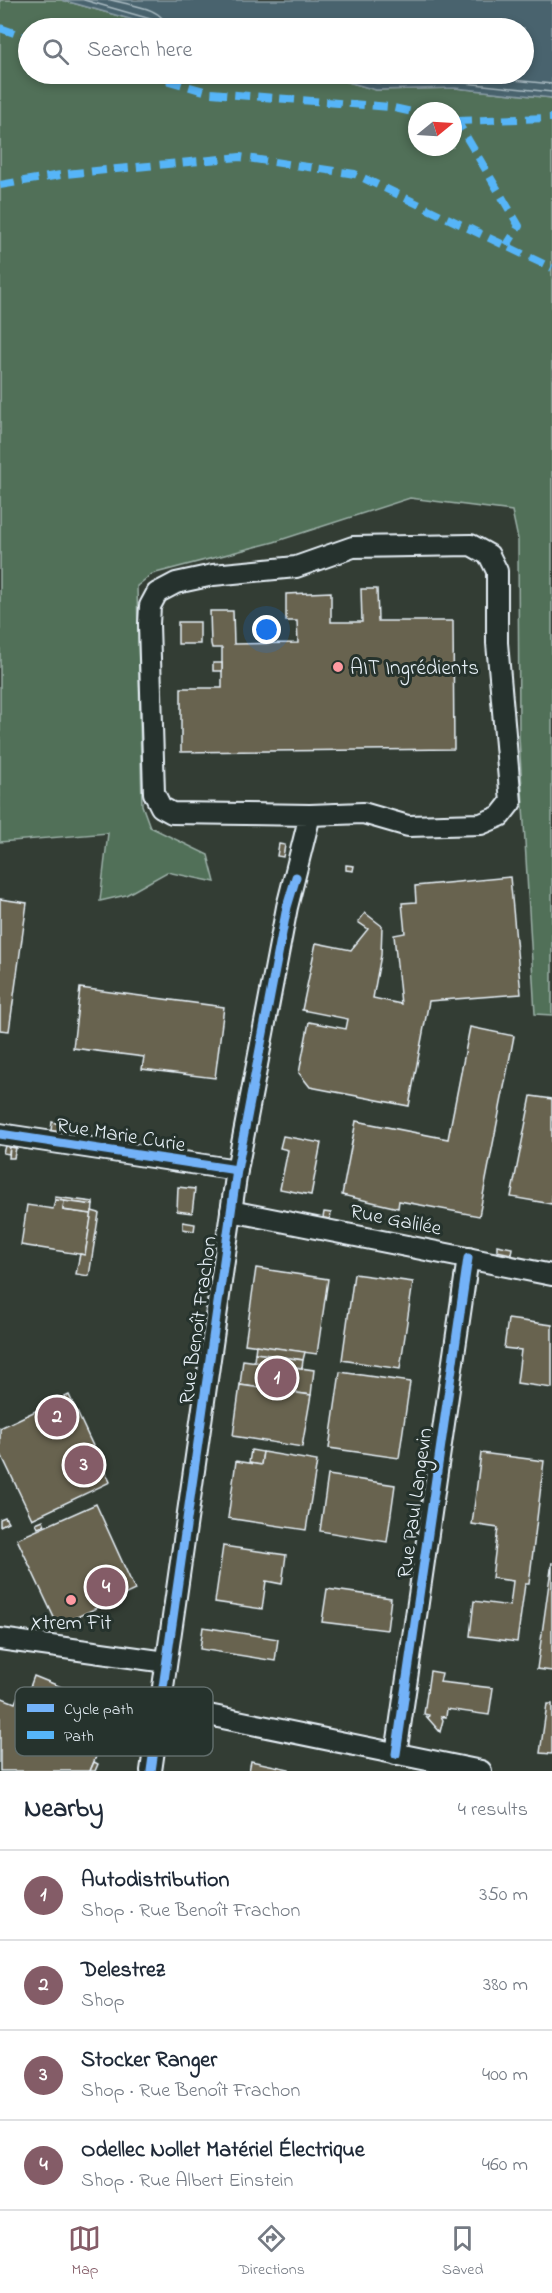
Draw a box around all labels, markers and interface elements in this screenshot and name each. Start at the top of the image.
search box [18,18,534,84]
icon: search [39,35,72,68]
text: Search here [87,35,192,67]
north arrow [408,102,462,156]
your location [252,615,281,644]
place label: AIT Ingrédients [350,654,479,686]
marker: AIT Ingrédients [331,660,345,674]
street label: Rue Marie Curie [54,1111,188,1161]
street label: Rue Galilée [347,1197,444,1245]
street label: Rue Benoît Frachon [172,1234,226,1406]
pin: 1 [258,1356,296,1400]
pin: 2 [38,1394,76,1440]
street label: Rue Paul Langevin [391,1426,443,1581]
pin: 3 [64,1442,104,1488]
pin: 4 [86,1564,126,1610]
marker: Xtrem Fit [64,1593,78,1607]
place label: Xtrem Fit [30,1609,112,1639]
legend [15,1687,213,1756]
text: Cycle path [64,1698,133,1722]
text: Path [64,1725,94,1749]
text: Nearby [24,1791,103,1829]
text: 4 results [458,1796,528,1825]
text: Autodistribution [81,1865,229,1897]
text: 1 [40,1881,47,1910]
text: 350 m [479,1881,528,1910]
text: Shop · Rue Benoît Frachon [81,1897,300,1926]
text: Delestrez [81,1955,165,1987]
text: 2 [39,1971,48,2000]
text: 380 m [483,1971,528,2000]
text: Shop [81,1987,125,2016]
text: Stocker Ranger [81,2045,217,2077]
text: 3 [39,2061,48,2090]
text: 400 m [482,2061,528,2090]
text: Shop · Rue Benoît Frachon [81,2077,300,2106]
text: Odellec Nollet Matériel Électrique [81,2135,365,2167]
text: 4 [39,2151,48,2180]
text: 460 m [482,2151,528,2180]
text: Shop · Rue Albert Einstein [81,2167,293,2196]
tab: Map [68,2222,101,2282]
tab: Directions [238,2222,305,2282]
tab: Saved [442,2222,484,2282]

